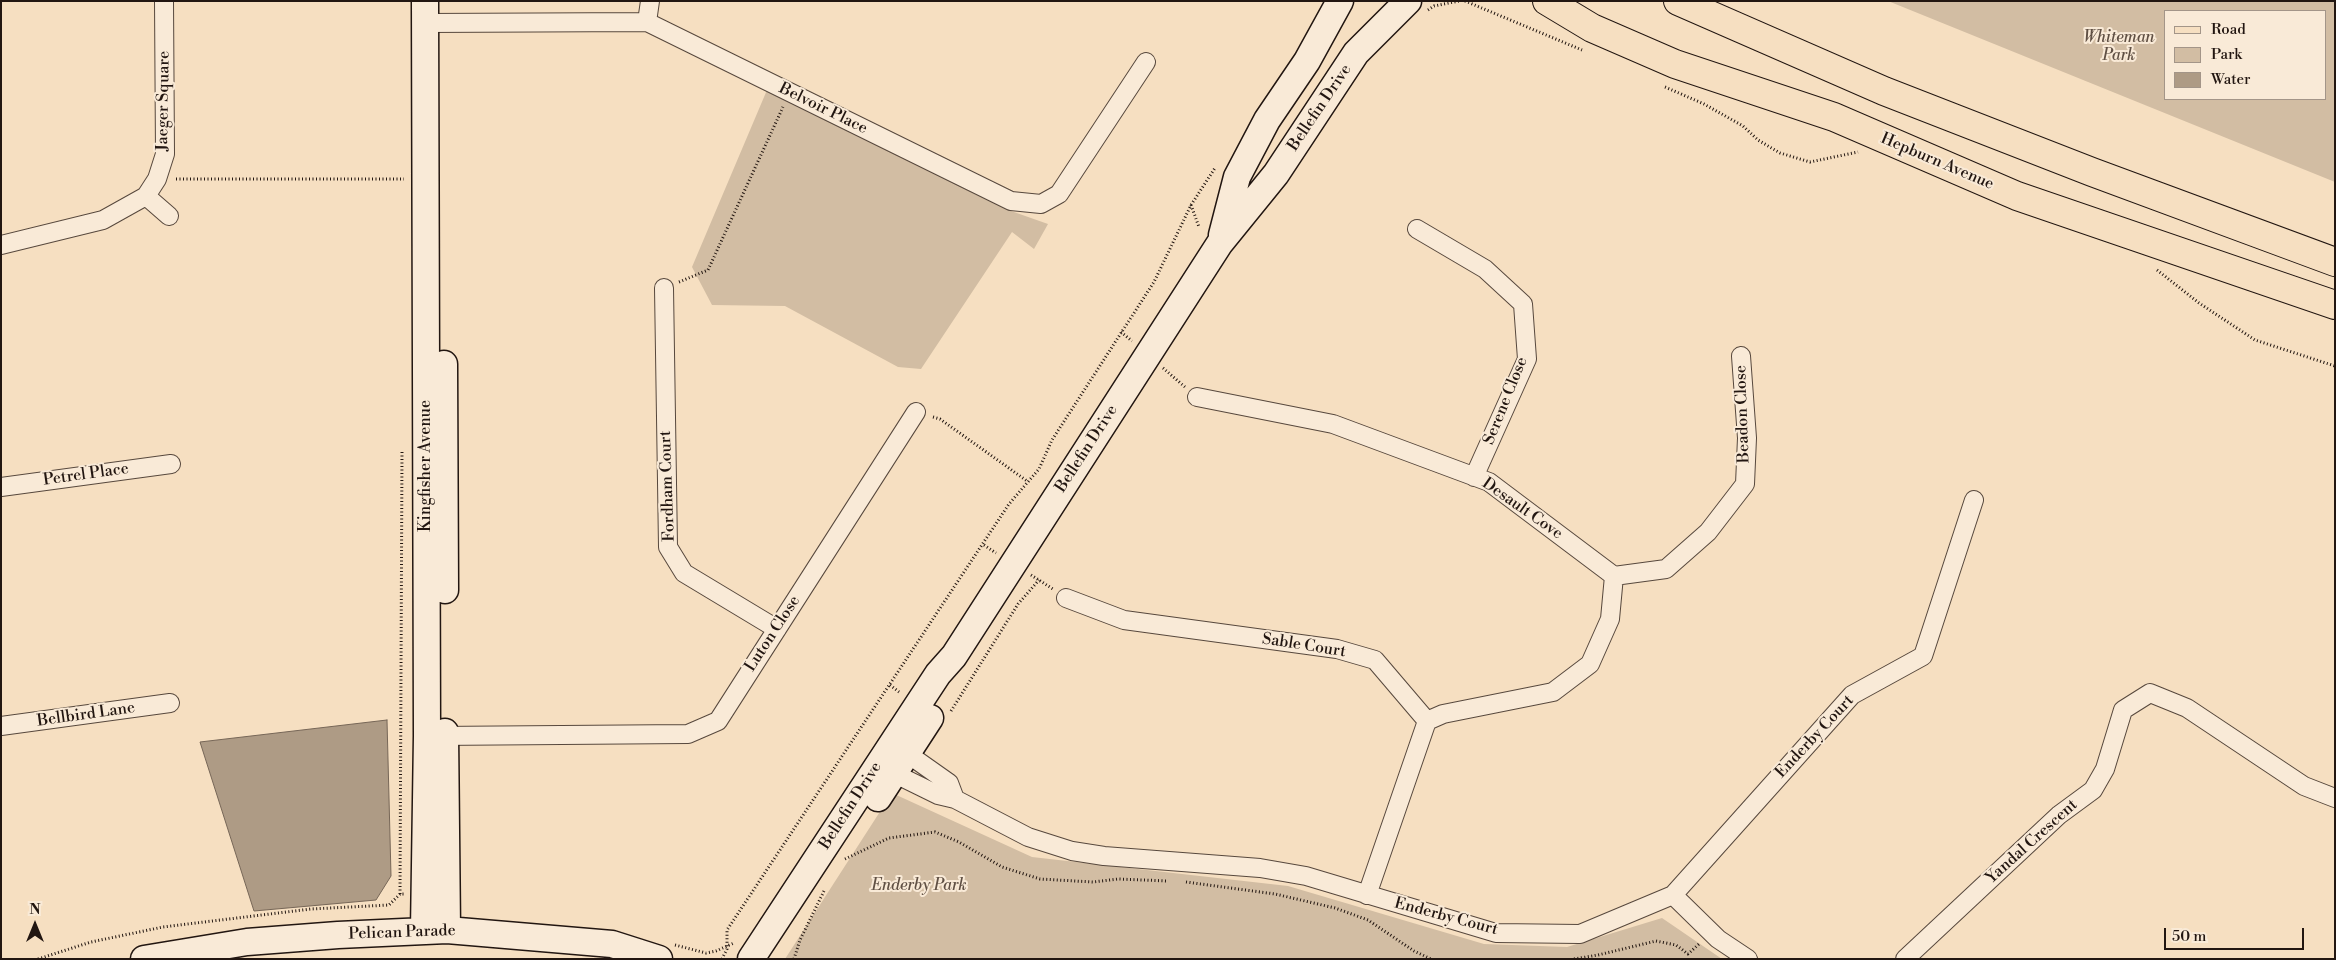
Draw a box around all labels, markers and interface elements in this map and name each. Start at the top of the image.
legend [2164,10,2326,100]
text: Road [2211,20,2246,39]
park label: Whiteman Park [2084,28,2154,66]
text: Park [2211,45,2242,64]
street label: Jaeger Square [154,51,174,151]
street label: Bellefin Drive [1284,61,1356,155]
text: Water [2211,70,2250,89]
street label: Belvoir Place [776,79,870,139]
street label: Hepburn Avenue [1878,130,1996,194]
street label: Serene Close [1480,354,1532,448]
street label: Beadon Close [1732,365,1754,463]
street label: Kingfisher Avenue [416,400,436,532]
street label: Bellefin Drive [1052,402,1122,496]
street label: Fordham Court [656,430,680,542]
street label: Petrel Place [42,459,130,491]
street label: Desault Cove [1478,474,1566,544]
street label: Luton Close [741,592,805,676]
street label: Sable Court [1261,630,1347,662]
street label: Enderby Court [1772,691,1858,783]
street label: Bellbird Lane [36,699,136,731]
street label: Bellefin Drive [816,759,886,853]
street label: Yandal Crescent [1982,796,2082,888]
park label: Enderby Park [871,876,967,896]
street label: Enderby Court [1392,894,1500,940]
north arrow [10,900,60,950]
text: N [29,901,41,919]
scale bar [2166,918,2306,950]
street label: Pelican Parade [348,922,456,944]
text: 50 m [2172,927,2206,946]

